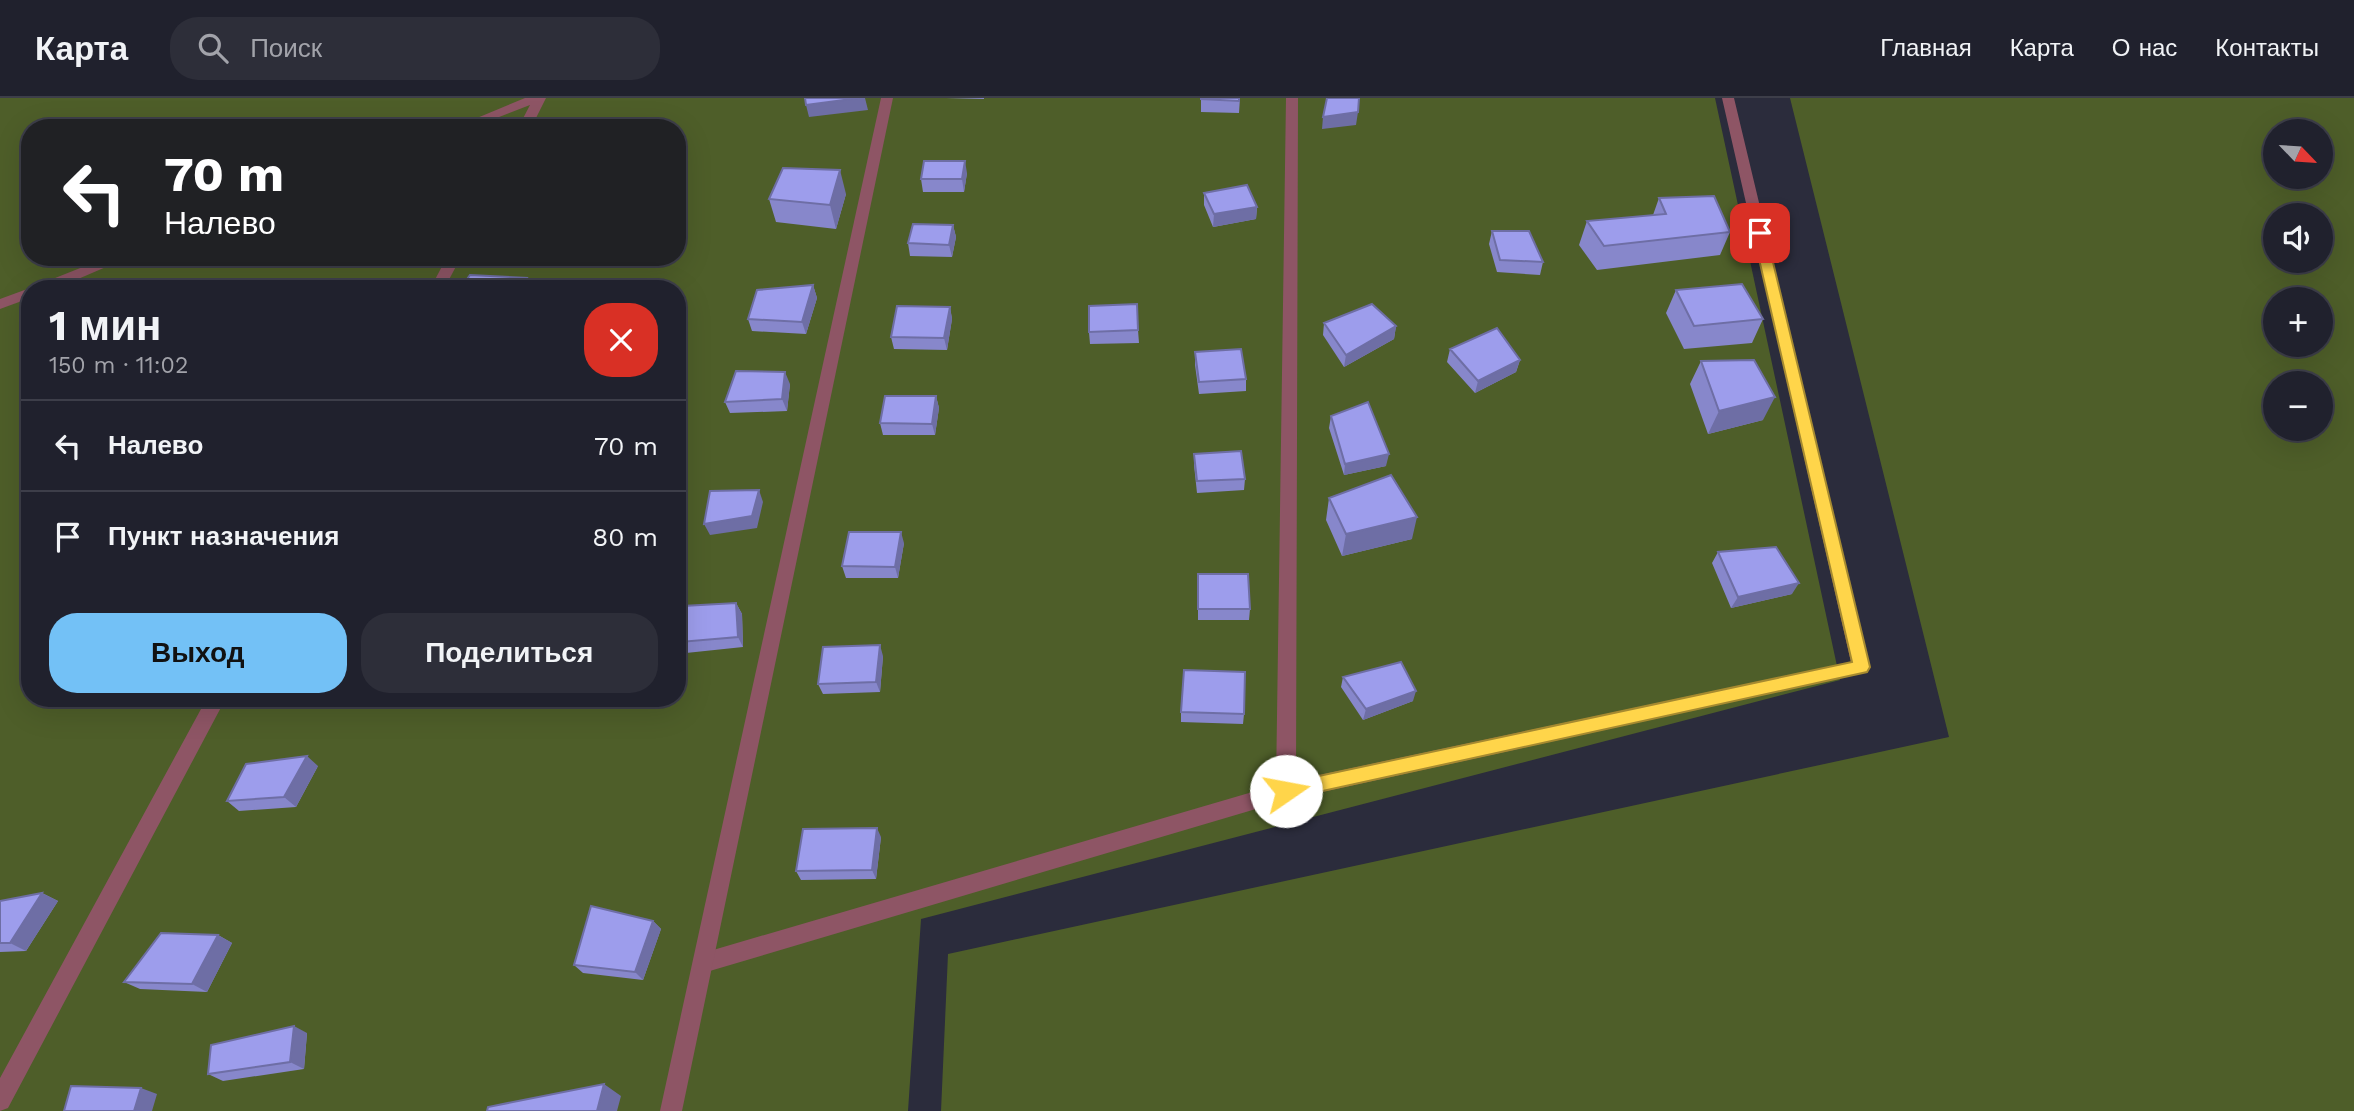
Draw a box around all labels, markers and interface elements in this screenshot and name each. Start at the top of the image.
search box [170,17,660,80]
text: Карта [35,29,128,68]
icon: search [194,29,232,67]
text: Поиск [250,33,322,63]
text: Главная [1880,34,1972,62]
text: Карта [2010,34,2074,62]
text: О нас [2112,34,2177,62]
text: Контакты [2215,34,2319,62]
north arrow [2263,119,2333,189]
map controls [2263,119,2333,441]
text: 70 m [164,145,284,203]
icon: left [49,147,140,238]
pin [1730,203,1790,263]
button: sound [2263,203,2333,273]
text: Налево [164,204,276,242]
icon: arrive [1741,214,1779,252]
button: + [2263,287,2333,357]
text: 1 мин [49,301,161,350]
button: close [584,303,658,377]
text: 150 m · 11:02 [49,352,188,379]
button: − [2263,371,2333,441]
icon: left [49,427,87,465]
text: Налево [108,430,203,460]
text: 70 m [594,431,658,461]
icon: arrive [49,518,87,556]
text: Пункт назначения [108,521,339,551]
text: 80 m [592,522,658,552]
button: Выход [49,613,347,693]
button: Поделиться [361,613,658,693]
position arrow [1249,754,1323,828]

